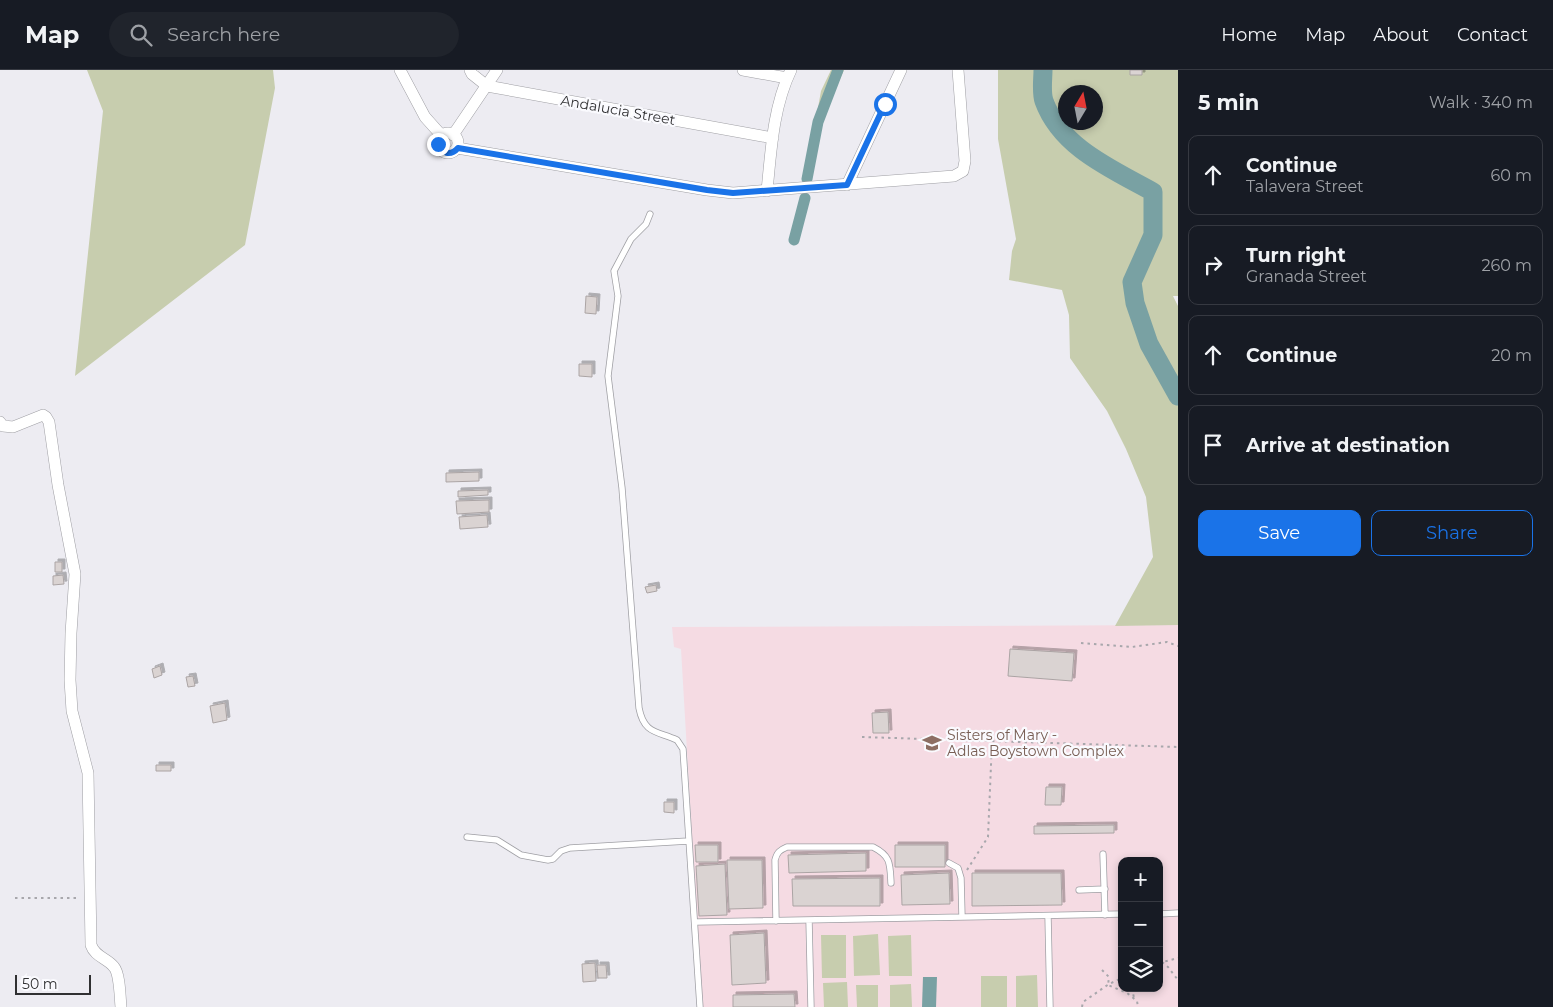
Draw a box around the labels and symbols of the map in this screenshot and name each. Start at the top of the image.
north arrow [1058,85,1103,130]
street label: Andalucia Street [559,91,677,129]
route start [874,93,897,116]
route end [427,133,450,156]
place label: Sisters of Mary - Adlas Boystown Complex [947,726,1125,760]
school or university icon: Sisters of Mary - Adlas Boystown Complex [921,732,943,754]
scale bar [15,972,91,995]

